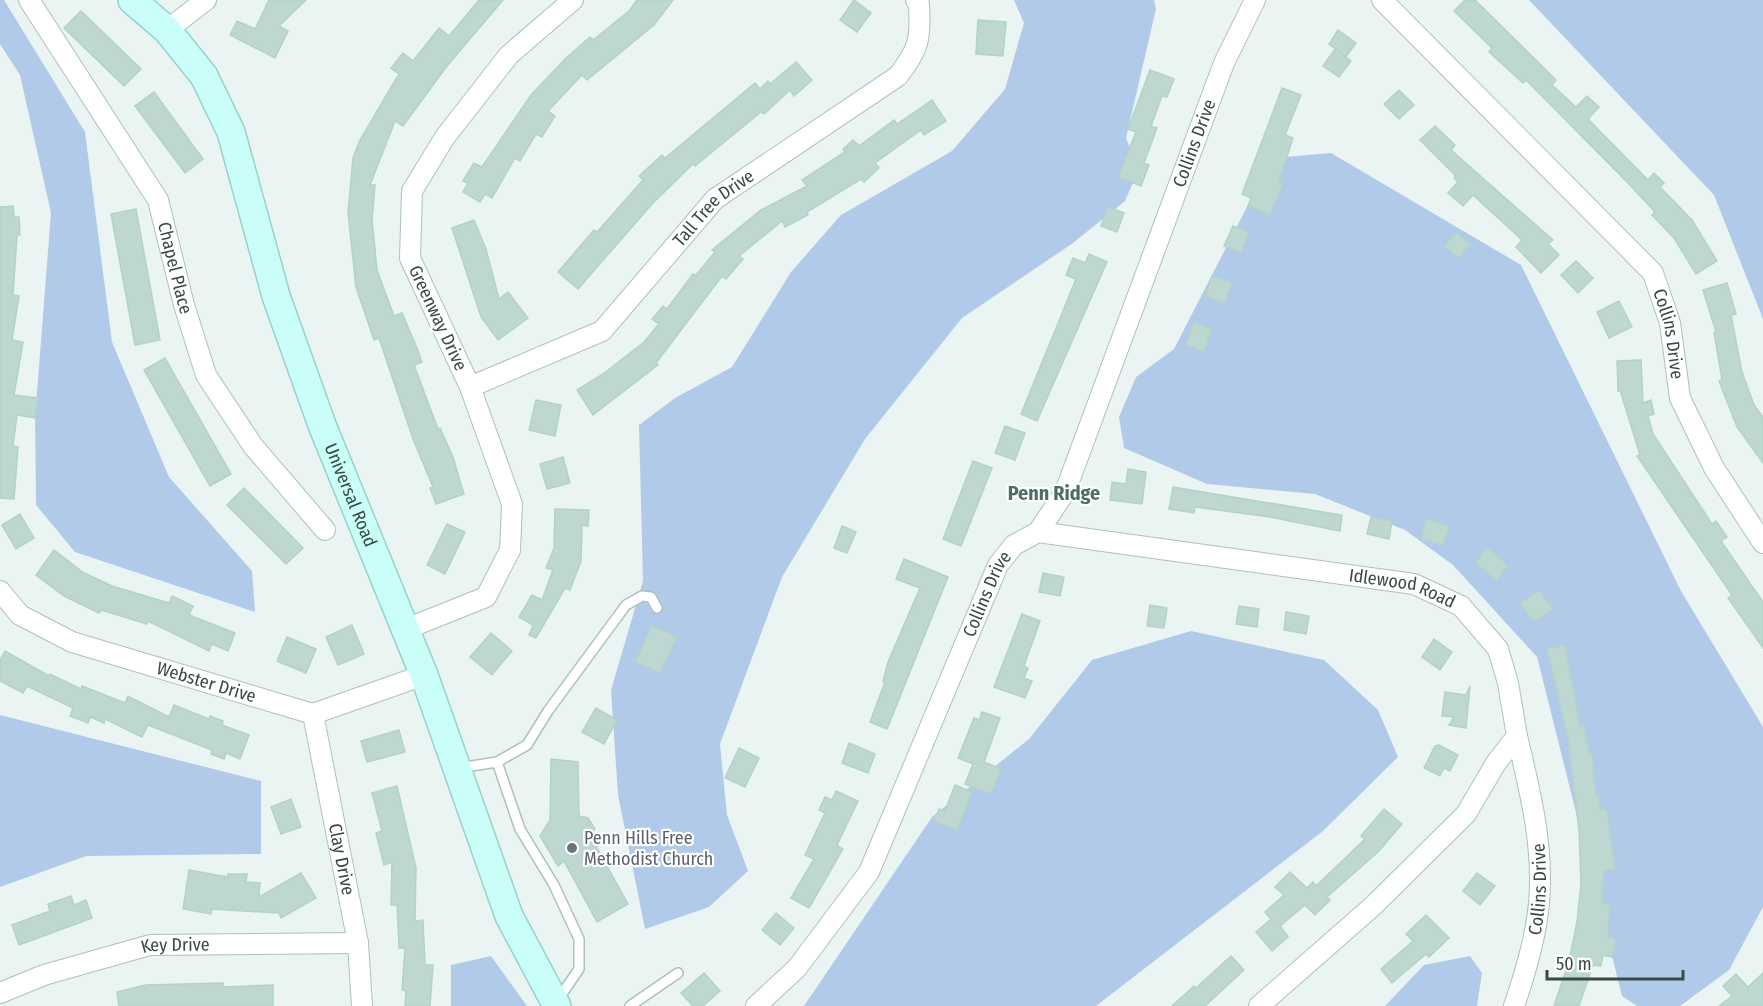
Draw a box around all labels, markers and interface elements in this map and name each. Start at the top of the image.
street label: Collins Drive [1168,96,1221,190]
street label: Tall Tree Drive [668,165,758,251]
street label: Chapel Place [153,220,197,317]
street label: Greenway Drive [404,262,472,374]
street label: Collins Drive [1648,286,1688,381]
street label: Universal Road [320,440,382,550]
district label: Penn Ridge [1008,481,1100,505]
street label: Collins Drive [958,546,1016,640]
street label: Idlewood Road [1348,564,1459,613]
street label: Webster Drive [154,657,259,707]
street label: Clay Drive [324,821,359,897]
place label: Penn Hills Free Methodist Church [584,827,713,870]
marker: Penn Hills Free Methodist Church [565,841,579,855]
street label: Collins Drive [1524,842,1551,937]
street label: Key Drive [138,933,210,958]
scale bar [1547,943,1684,981]
text: 50 m [1556,953,1592,975]

